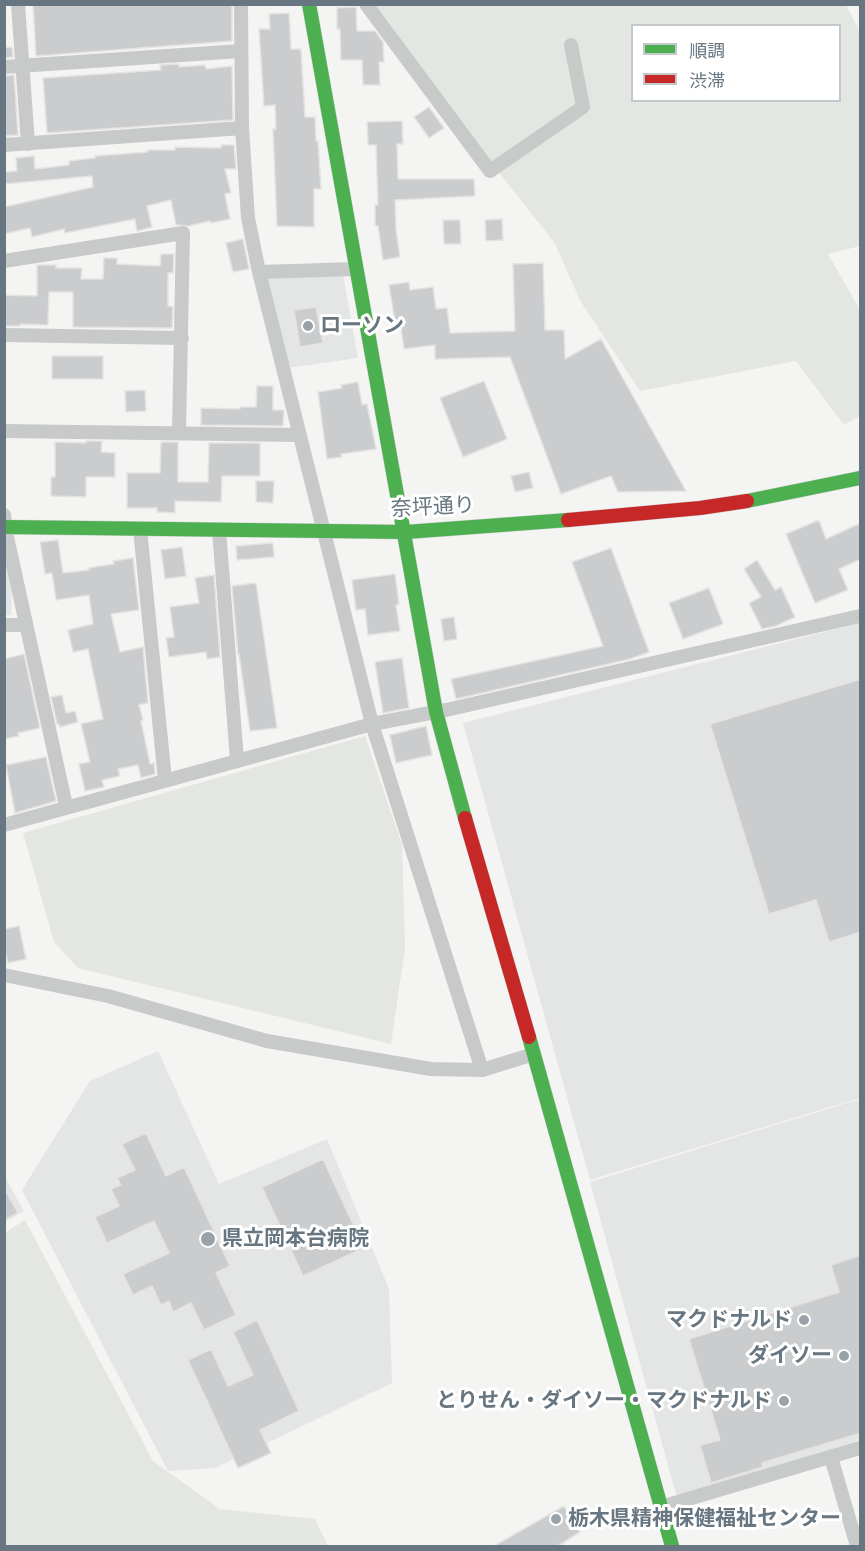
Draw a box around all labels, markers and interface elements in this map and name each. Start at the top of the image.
legend [631,24,841,102]
text: 順調 [689,39,725,63]
text: 渋滞 [689,69,725,93]
place label: ローソン [320,313,404,339]
marker: ローソン [301,319,315,333]
street label: 奈坪通り [390,493,476,523]
place label: 県立岡本台病院 [222,1226,369,1252]
marker: 県立岡本台病院 [199,1230,217,1248]
place label: マクドナルド [666,1307,792,1333]
marker: マクドナルド [797,1313,811,1327]
place label: ダイソー [748,1343,832,1369]
marker: ダイソー [837,1349,851,1363]
place label: とりせん・ダイソー・マクドナルド [436,1388,772,1414]
marker: とりせん・ダイソー・マクドナルド [777,1394,791,1408]
place label: 栃木県精神保健福祉センター [568,1506,841,1532]
marker: 栃木県精神保健福祉センター [549,1512,563,1526]

